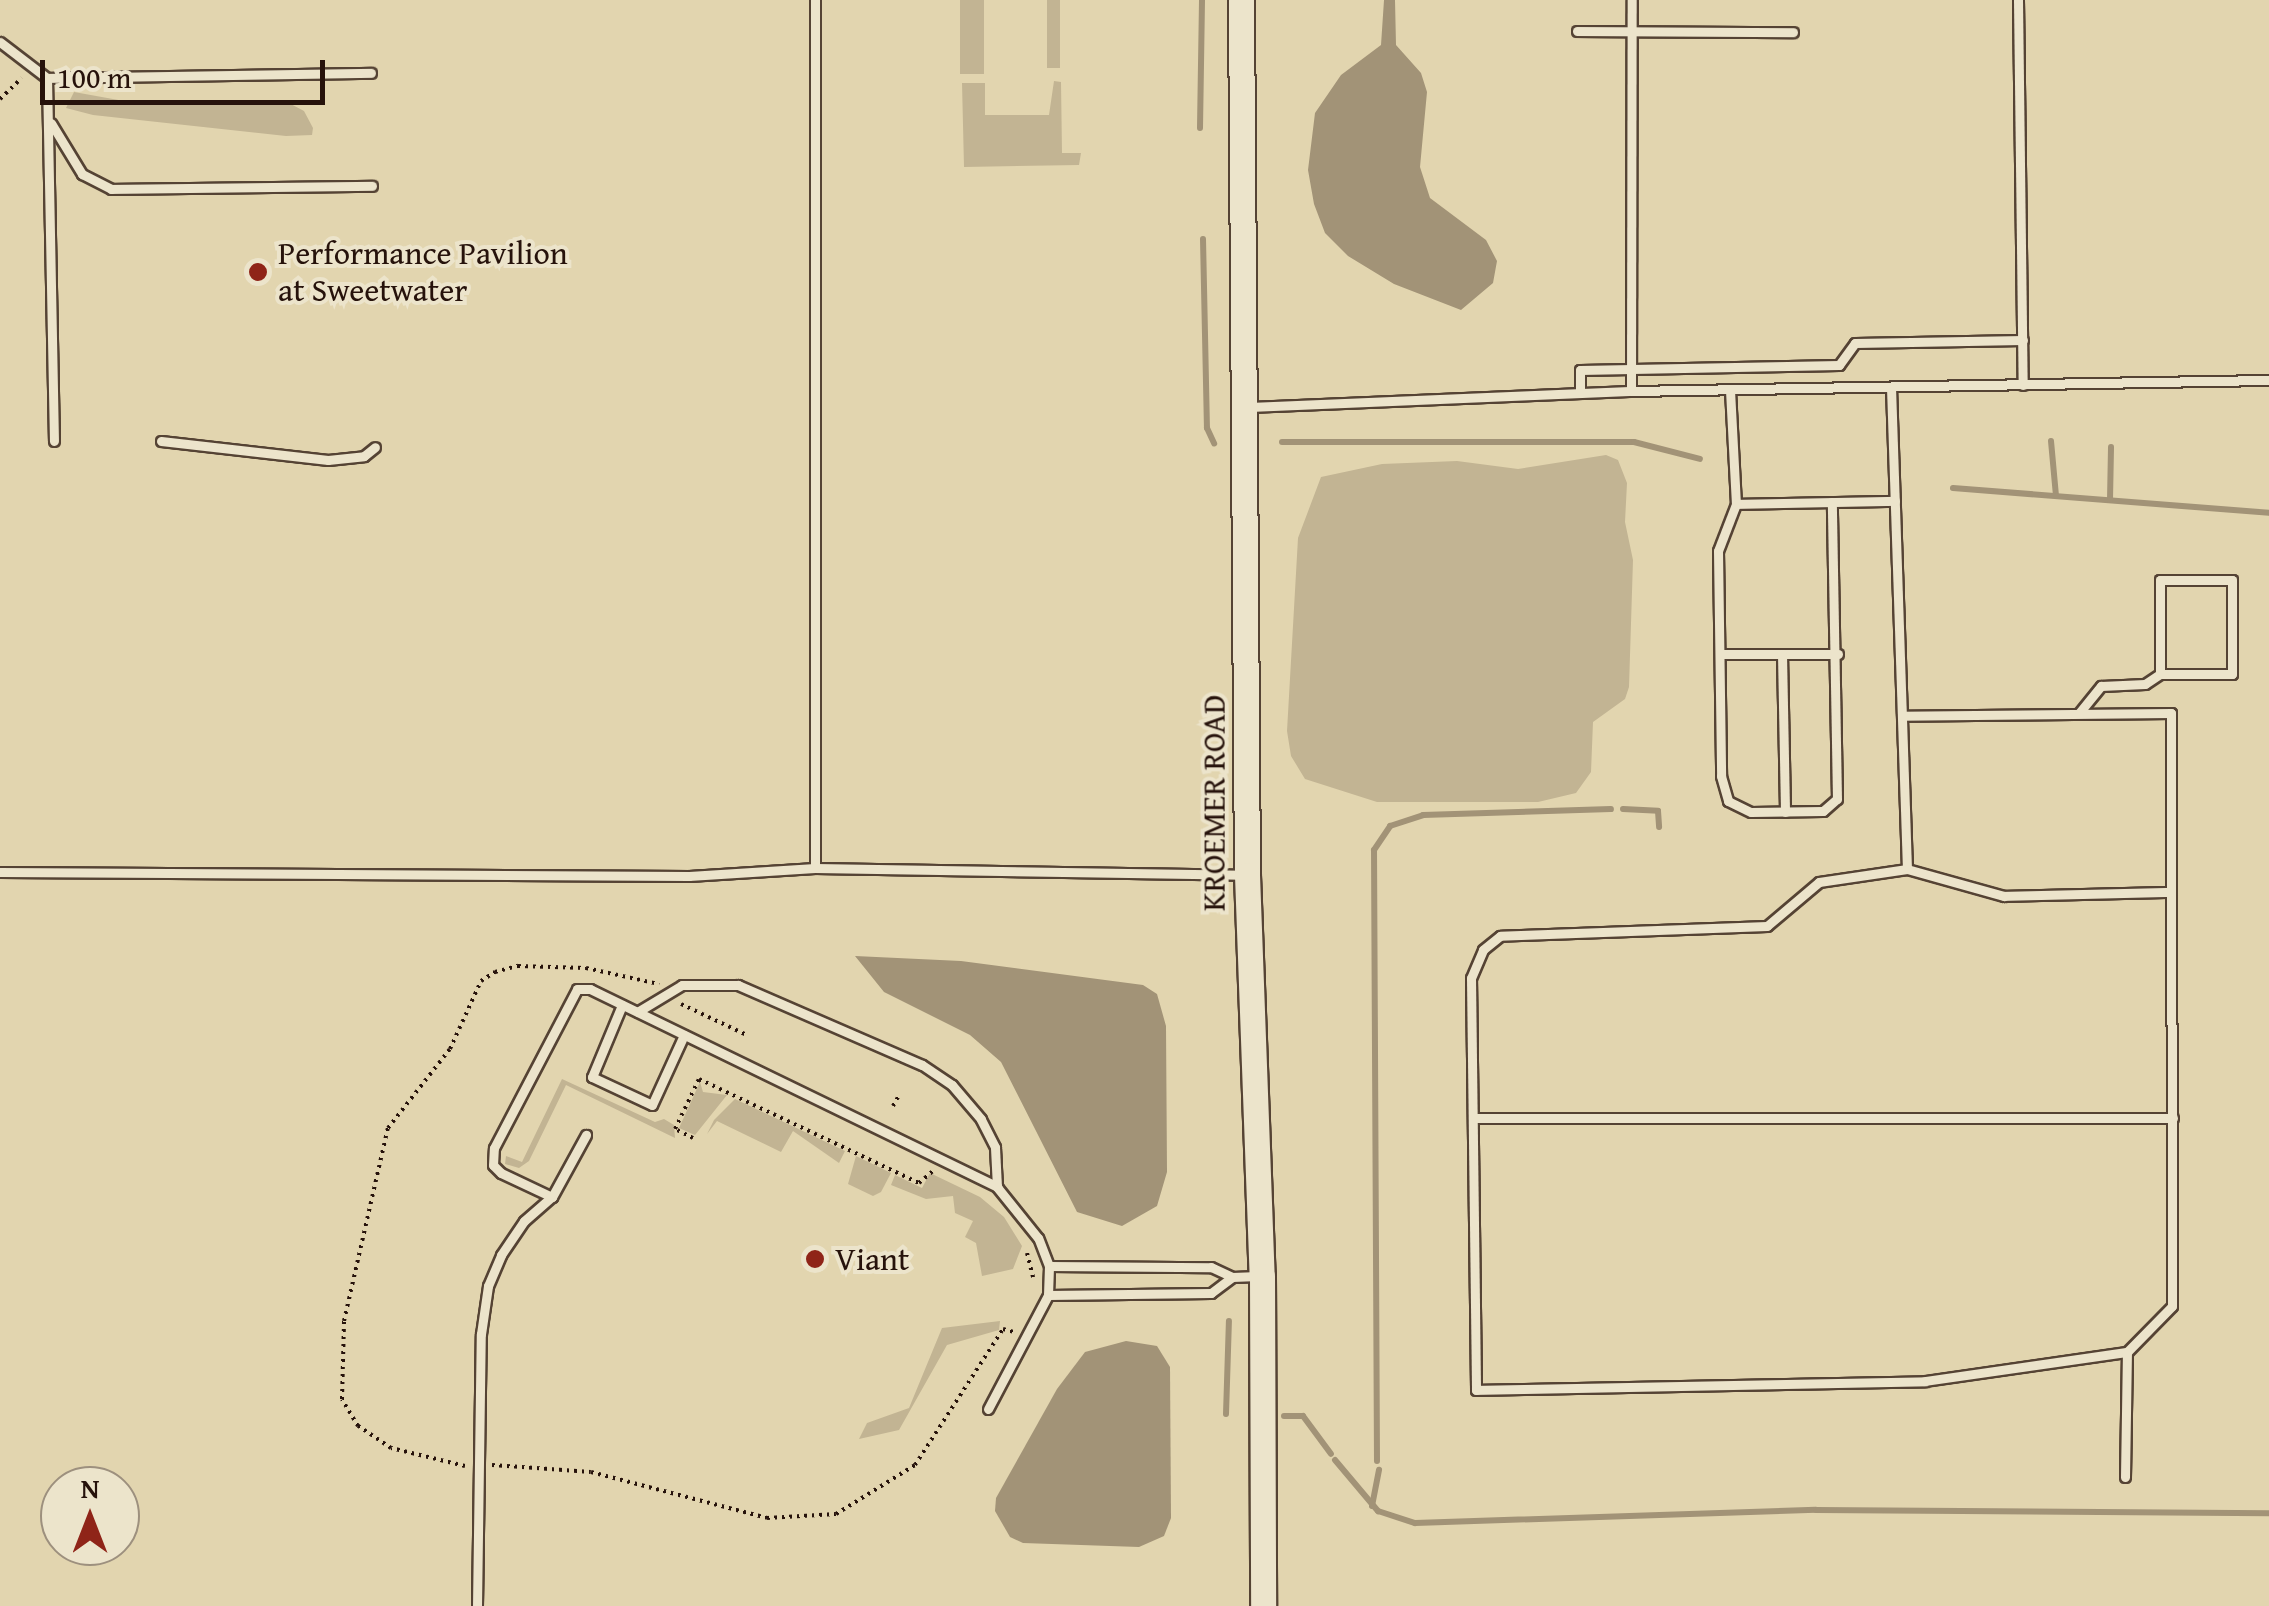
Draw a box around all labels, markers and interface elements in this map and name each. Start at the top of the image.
scale bar [45,40,330,102]
text: 100 m [57,55,131,99]
place label: Performance Pavilion at Sweetwater [278,235,568,310]
marker: Performance Pavilion at Sweetwater [247,261,269,283]
street label: KROEMER ROAD [1195,695,1233,911]
place label: Viant [835,1240,909,1278]
marker: Viant [804,1248,826,1270]
north arrow [40,1466,140,1566]
text: N [81,1467,99,1508]

